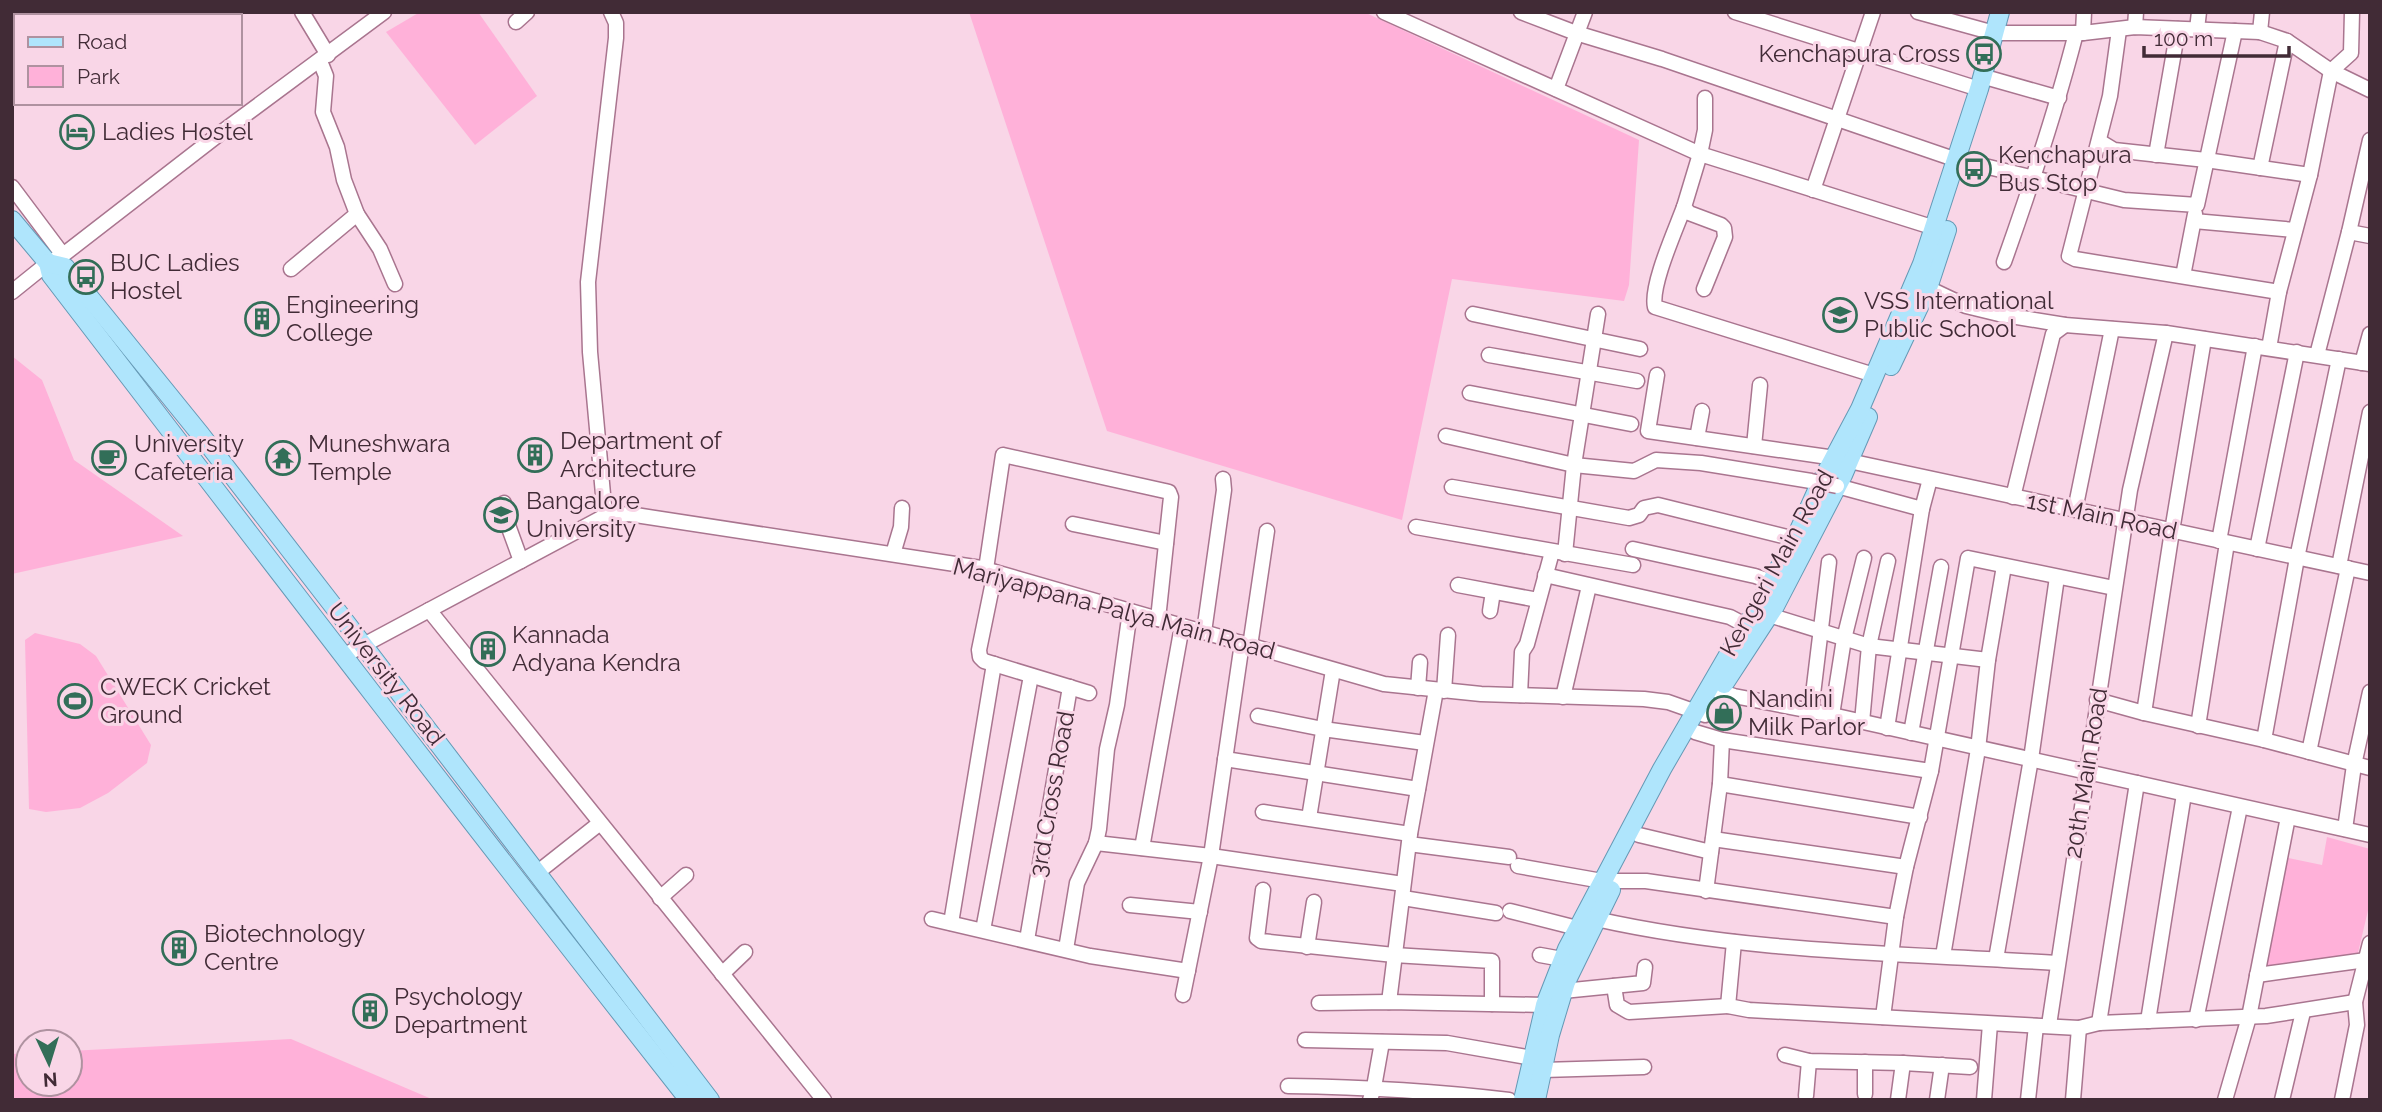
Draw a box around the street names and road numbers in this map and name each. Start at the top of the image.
street label: Kengeri Main Road [1713,465,1840,661]
street label: 1st Main Road [2024,485,2180,546]
street label: Mariyappana Palya Main Road [950,552,1278,666]
street label: University Road [322,597,451,751]
street label: 20th Main Road [2058,686,2113,860]
street label: 3rd Cross Road [1023,709,1080,879]

